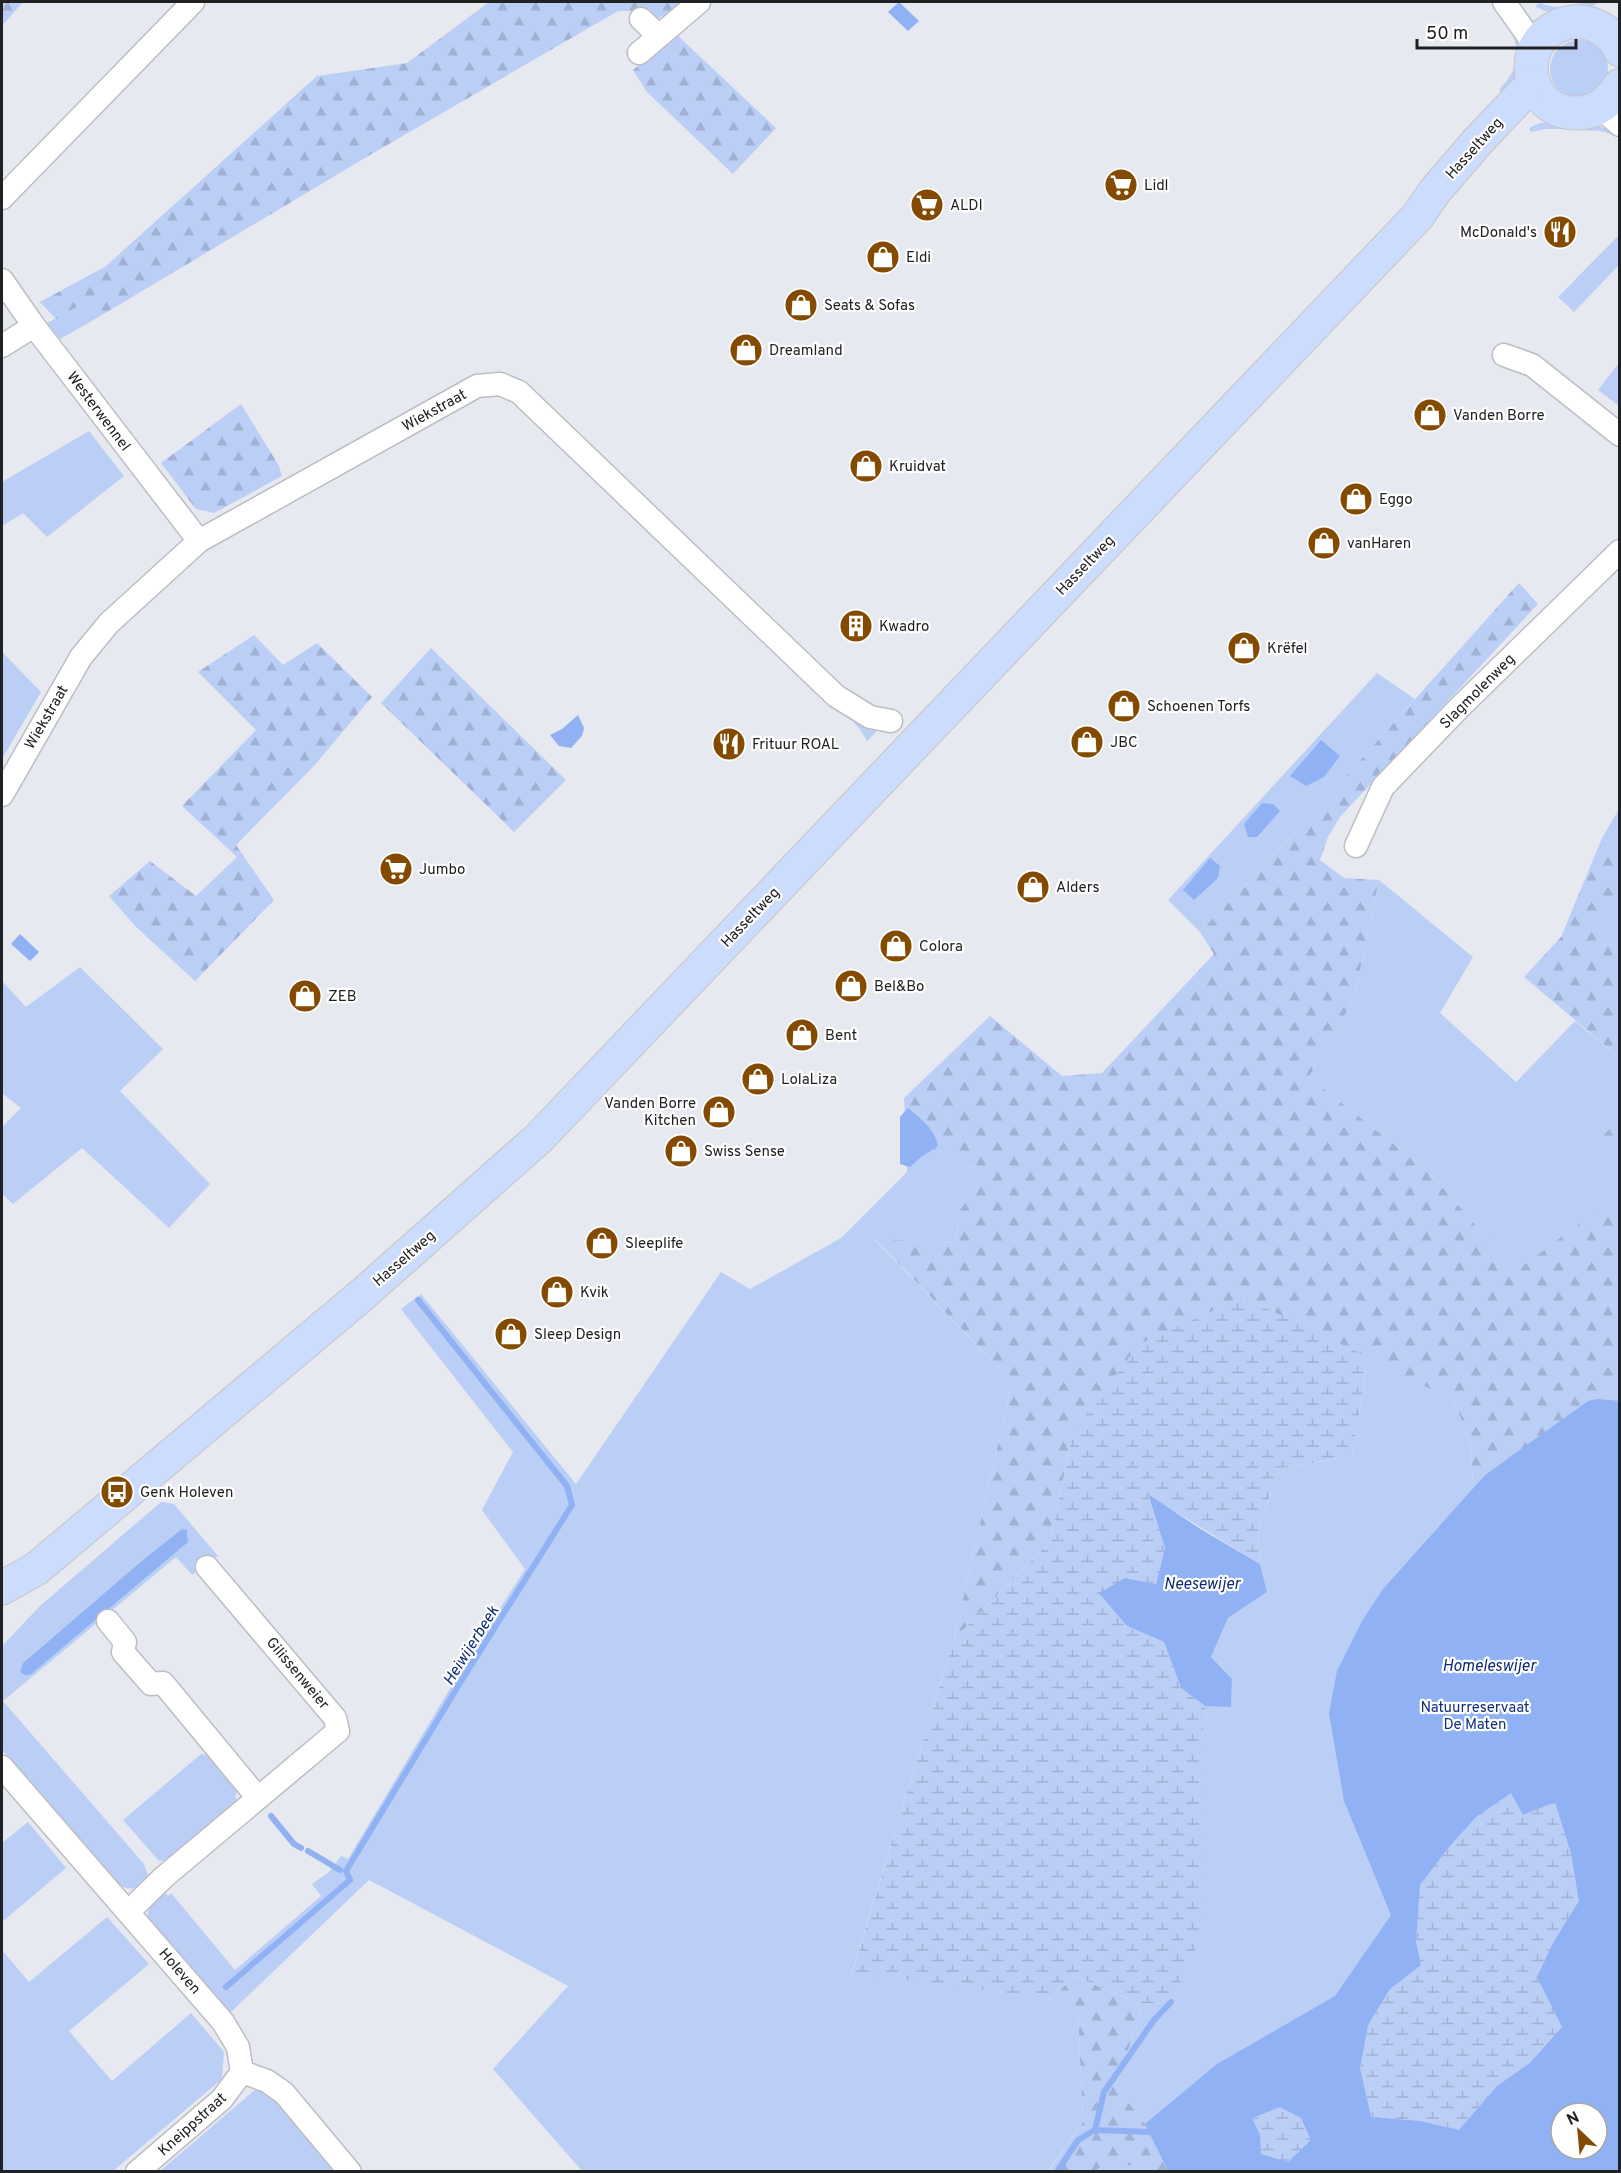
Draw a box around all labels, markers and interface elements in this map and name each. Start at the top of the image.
scale bar [1417,12,1576,50]
text: 50 m [1426,23,1468,46]
street label: Hasseltweg [1442,114,1508,184]
supermarket icon: Lidl [1103,167,1139,203]
place label: Lidl [1144,177,1169,196]
supermarket icon: ALDI [909,187,945,223]
place label: ALDI [950,197,983,216]
restaurant icon: McDonald's [1542,214,1578,250]
place label: McDonald's [1460,224,1537,243]
shop icon: Eldi [865,239,901,275]
place label: Eldi [906,249,931,268]
shop icon: Seats & Sofas [783,287,819,323]
place label: Seats & Sofas [824,297,915,316]
shop icon: Dreamland [728,332,764,368]
place label: Dreamland [769,342,843,361]
street label: Westerwennel [62,368,134,455]
street label: Wiekstraat [399,386,470,437]
shop icon: Vanden Borre [1412,397,1448,433]
place label: Vanden Borre [1453,407,1545,426]
shop icon: Kruidvat [848,448,884,484]
place label: Kruidvat [889,458,946,477]
shop icon: Eggo [1338,481,1374,517]
place label: Eggo [1379,491,1413,510]
shop icon: vanHaren [1306,525,1342,561]
street label: Hasseltweg [1053,532,1120,600]
place label: vanHaren [1347,535,1411,554]
building icon: Kwadro [838,608,874,644]
place label: Kwadro [879,618,929,637]
shop icon: Krëfel [1226,630,1262,666]
place label: Krëfel [1267,640,1307,659]
street label: Slagmolenweg [1436,650,1520,734]
street label: Wiekstraat [21,682,73,753]
shop icon: Schoenen Torfs [1106,688,1142,724]
place label: Schoenen Torfs [1147,698,1250,717]
shop icon: JBC [1069,724,1105,760]
restaurant icon: Frituur ROAL [711,726,747,762]
place label: JBC [1110,734,1138,753]
place label: Frituur ROAL [752,736,839,755]
supermarket icon: Jumbo [378,851,414,887]
place label: Jumbo [419,861,466,880]
shop icon: Alders [1015,869,1051,905]
place label: Alders [1056,879,1100,898]
street label: Hasseltweg [718,884,785,952]
shop icon: Colora [878,928,914,964]
place label: Colora [919,938,963,957]
shop icon: Bel&Bo [833,968,869,1004]
shop icon: ZEB [287,978,323,1014]
place label: Bel&Bo [874,978,924,997]
place label: ZEB [328,988,356,1007]
shop icon: Bent [784,1017,820,1053]
place label: Bent [825,1027,857,1046]
shop icon: LolaLiza [740,1061,776,1097]
place label: LolaLiza [781,1071,837,1090]
shop icon: Vanden Borre Kitchen [701,1094,737,1130]
place label: Vanden Borre Kitchen [604,1095,696,1131]
shop icon: Swiss Sense [663,1133,699,1169]
place label: Swiss Sense [704,1143,785,1162]
shop icon: Sleeplife [584,1225,620,1261]
street label: Hasseltweg [370,1227,440,1291]
place label: Sleeplife [625,1235,683,1254]
shop icon: Kvik [539,1274,575,1310]
place label: Kvik [580,1284,609,1303]
shop icon: Sleep Design [493,1316,529,1352]
place label: Sleep Design [534,1326,621,1345]
bus stop icon: Genk Holeven [99,1474,135,1510]
place label: Genk Holeven [140,1484,233,1503]
water label: Neesewijer [1164,1575,1242,1595]
water label: Heiwijerbeek [439,1602,505,1690]
street label: Gilissenweier [261,1634,333,1714]
water label: Homeleswijer [1442,1657,1538,1677]
park label: Natuurreservaat De Maten [1420,1699,1530,1735]
street label: Holeven [154,1945,204,1999]
street label: Kneippstraat [155,2089,231,2161]
north arrow [1549,2101,1609,2161]
text: N [1564,2108,1583,2131]

